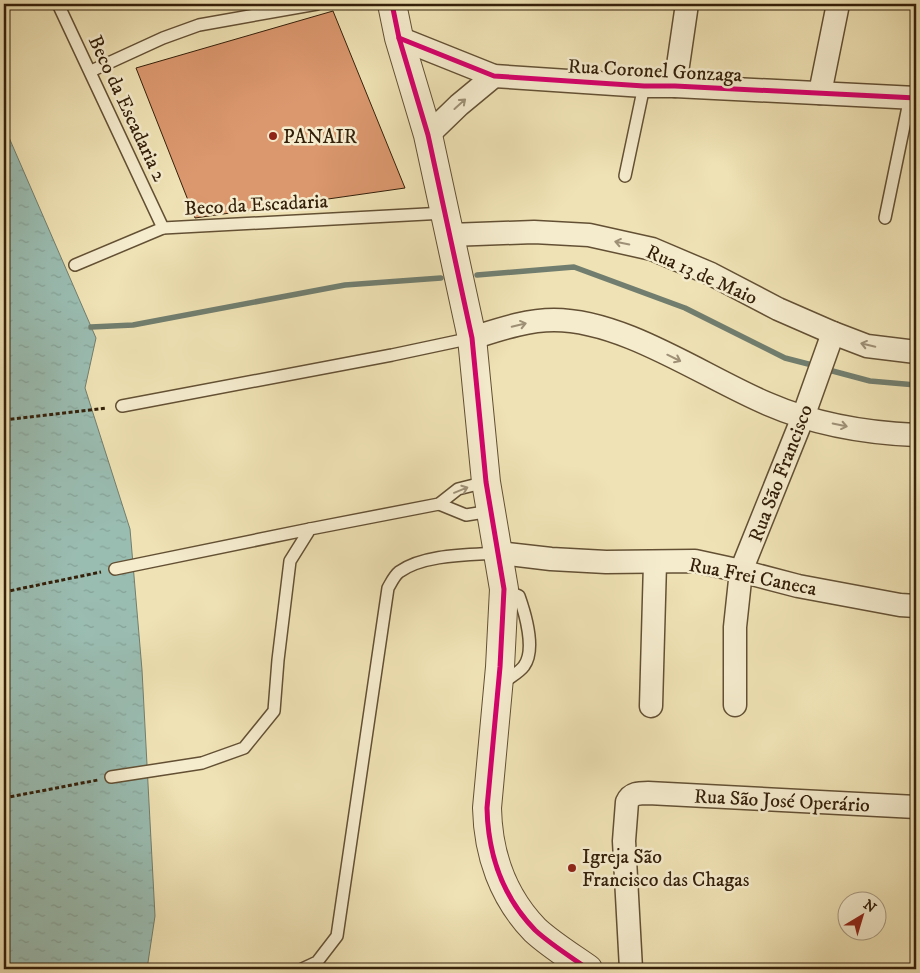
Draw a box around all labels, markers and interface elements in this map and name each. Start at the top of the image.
street label: Beco da Escadaria 2 [82,32,171,186]
street label: Rua Coronel Gonzaga [567,54,743,89]
one-way arrow [453,98,466,110]
place label: PANAIR [283,125,357,150]
marker: PANAIR [267,130,279,142]
street label: Beco da Escadaria [184,189,329,222]
one-way arrow [615,238,631,247]
street label: Rua 13 de Maio [642,240,761,311]
one-way arrow [511,320,527,329]
one-way arrow [861,340,877,349]
one-way arrow [667,353,682,363]
street label: Rua São Francisco [744,401,819,546]
one-way arrow [832,421,848,430]
one-way arrow [453,484,468,494]
street label: Rua Frei Caneca [687,553,819,602]
street label: Rua São José Operário [693,784,870,819]
place label: Igreja São Francisco das Chagas [582,845,750,893]
marker: Igreja São Francisco das Chagas [566,862,578,874]
north arrow [838,890,888,940]
text: N [859,896,880,917]

